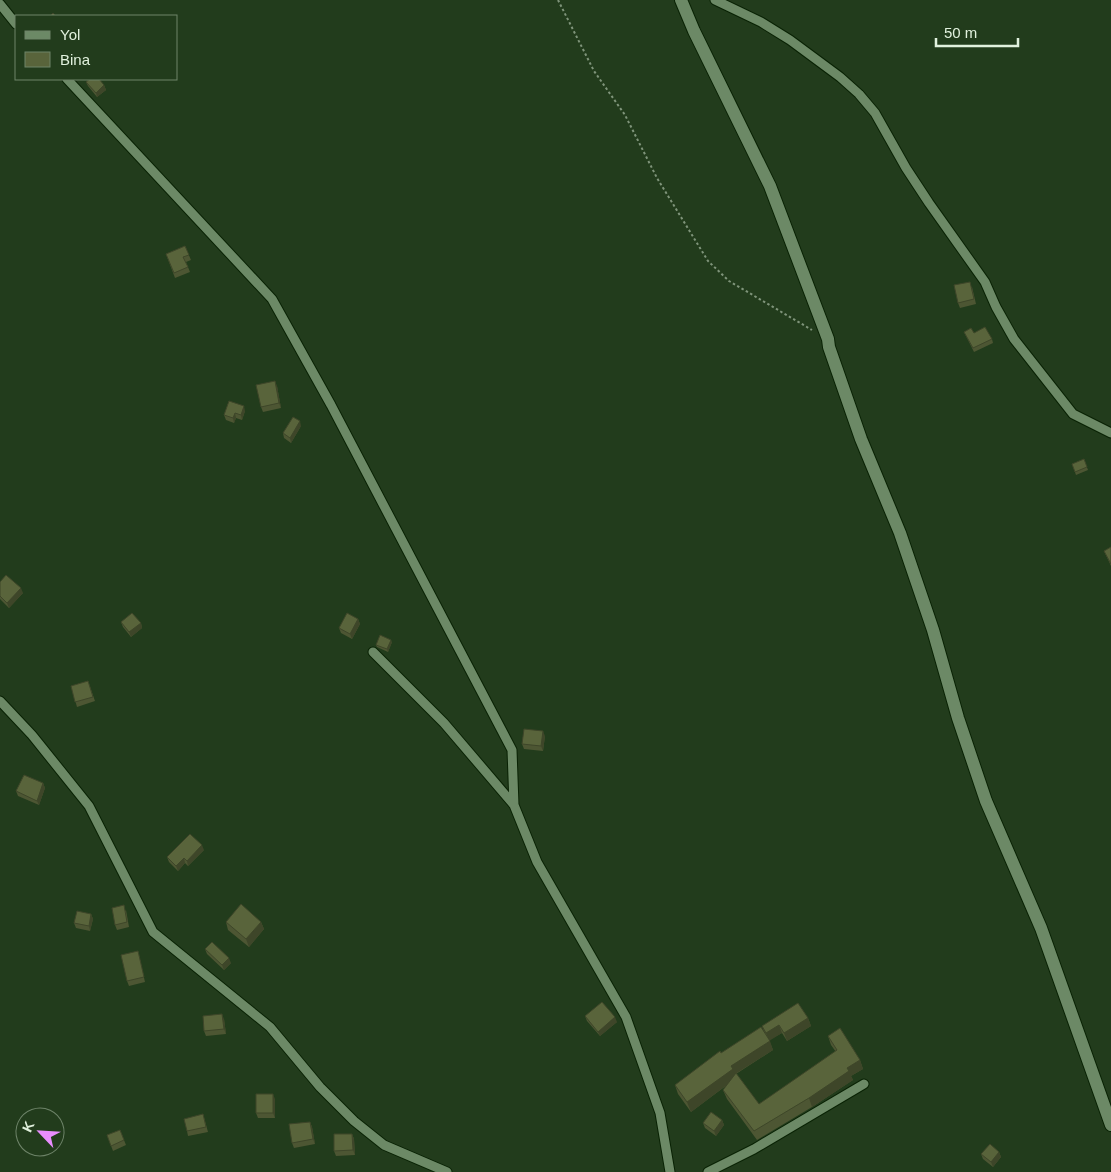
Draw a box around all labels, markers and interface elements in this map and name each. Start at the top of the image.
legend [15,15,178,80]
scale bar [936,15,1018,47]
text: 50 m [944,24,977,41]
text: Yol [60,26,80,43]
text: Bina [60,51,91,68]
north arrow [15,1107,65,1157]
text: K [19,1119,38,1134]

